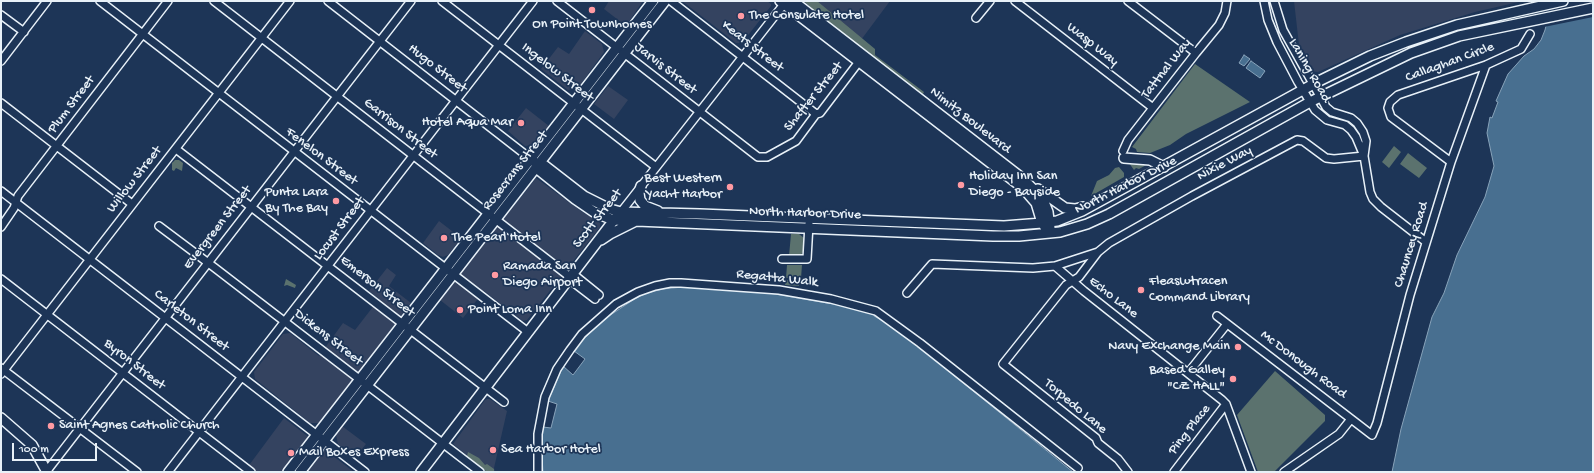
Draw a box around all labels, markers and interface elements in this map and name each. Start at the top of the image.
marker: On Point Townhomes [587,5,597,15]
place label: The Consulate Hotel [749,8,864,24]
marker: The Consulate Hotel [736,11,746,21]
place label: On Point Townhomes [532,17,652,33]
street label: Keats Street [718,18,786,76]
street label: Wasp Way [1063,19,1121,71]
street label: Tattnal Way [1138,35,1196,103]
street label: Laning Road [1284,36,1334,106]
street label: Jarvis Street [630,39,700,99]
street label: Callaghan Circle [1403,39,1497,87]
street label: Ingelow Street [518,40,596,106]
street label: Hugo Street [404,41,470,97]
street label: Shafter Street [781,59,847,135]
street label: Plum Street [45,73,99,137]
street label: Nimitz Boulevard [926,84,1014,158]
street label: Garrison Street [360,95,440,163]
place label: Hotel Aqua Mar [422,115,513,131]
marker: Hotel Aqua Mar [516,118,526,128]
street label: Fenelon Street [282,124,360,190]
street label: Rosecrans Street [480,128,552,214]
street label: Willow Street [104,143,166,217]
street label: Nixie Way [1195,143,1255,185]
street label: North Harbor Drive [1072,153,1180,219]
place label: Holiday Inn San Diego - Bayside [969,169,1060,202]
place label: Best Western Yacht Harbor [645,171,722,204]
marker: Holiday Inn San Diego - Bayside [956,180,966,190]
marker: Best Western Yacht Harbor [725,182,735,192]
street label: Evergreen Street [180,183,256,273]
place label: Punta Lara By The Bay [265,185,328,218]
street label: Scott Street [570,186,626,252]
street label: Locust Street [311,194,369,264]
marker: Punta Lara By The Bay [331,196,341,206]
street label: Chauncey Road [1391,200,1433,290]
street label: North Harbor Drive [749,204,861,224]
place label: The Pearl Hotel [452,230,541,246]
marker: The Pearl Hotel [439,233,449,243]
street label: Emerson Street [336,253,418,321]
place label: Ramada San Diego Airport [503,259,582,292]
street label: Regatta Walk [735,266,819,292]
marker: Ramada San Diego Airport [490,270,500,280]
street label: Echo Lane [1085,273,1141,323]
place label: Fleaswtracen Command Library [1149,274,1250,306]
marker: Fleaswtracen Command Library [1136,285,1146,295]
street label: Carleton Street [150,286,232,356]
place label: Point Loma Inn [468,302,552,318]
marker: Point Loma Inn [455,305,465,315]
street label: Dickens Street [290,306,366,370]
street label: Mc Donough Road [1256,327,1350,403]
street label: Byron Street [100,336,168,394]
place label: Navy Exchange Main [1108,339,1230,355]
marker: Navy Exchange Main [1233,342,1243,352]
place label: Based Galley "CZ HALL" [1149,363,1225,396]
marker: Based Galley "CZ HALL" [1228,374,1238,384]
street label: Torpedo Lane [1040,376,1110,438]
street label: Ping Place [1165,401,1215,459]
place label: Saint Agnes Catholic Church [59,418,220,434]
marker: Saint Agnes Catholic Church [46,421,56,431]
scale bar [14,435,99,461]
place label: Sea Harbor Hotel [501,442,601,458]
text: 100 m [19,443,49,457]
place label: Mail Boxes Express [299,445,409,461]
marker: Sea Harbor Hotel [488,445,498,455]
marker: Mail Boxes Express [286,448,296,458]

